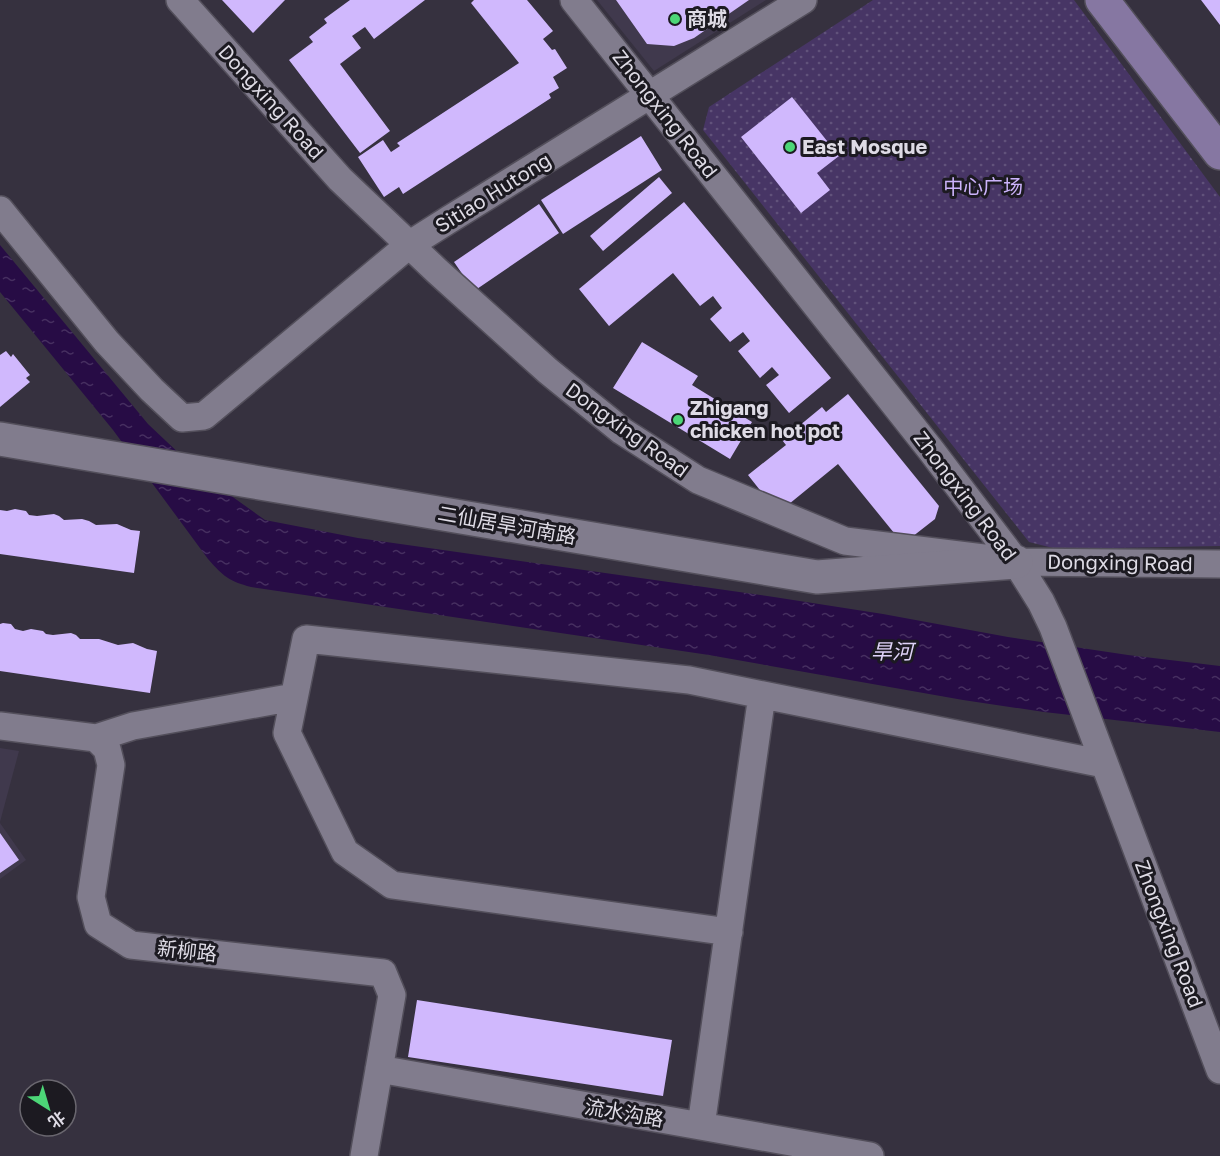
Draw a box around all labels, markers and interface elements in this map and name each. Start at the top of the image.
place label: 商城 [687,6,727,30]
marker: 商城 [668,12,682,26]
street label: Dongxing Road [214,39,329,163]
street label: Zhongxing Road [608,45,723,182]
place label: East Mosque [802,134,927,158]
marker: East Mosque [783,140,797,154]
street label: Sitiao Hutong [430,147,555,237]
park label: 中心广场 [943,174,1023,198]
street label: Dongxing Road [562,377,694,482]
place label: Zhigang chicken hot pot [690,395,840,442]
marker: Zhigang chicken hot pot [671,413,685,427]
street label: Zhongxing Road [909,426,1022,565]
street label: 二仙居旱河南路 [436,500,578,548]
street label: Dongxing Road [1047,549,1193,575]
water label: 旱河 [871,638,917,664]
street label: Zhongxing Road [1131,857,1209,1011]
street label: 新柳路 [156,935,218,965]
north arrow [18,1078,78,1138]
street label: 流水沟路 [583,1093,666,1131]
text: 北 [45,1107,69,1133]

